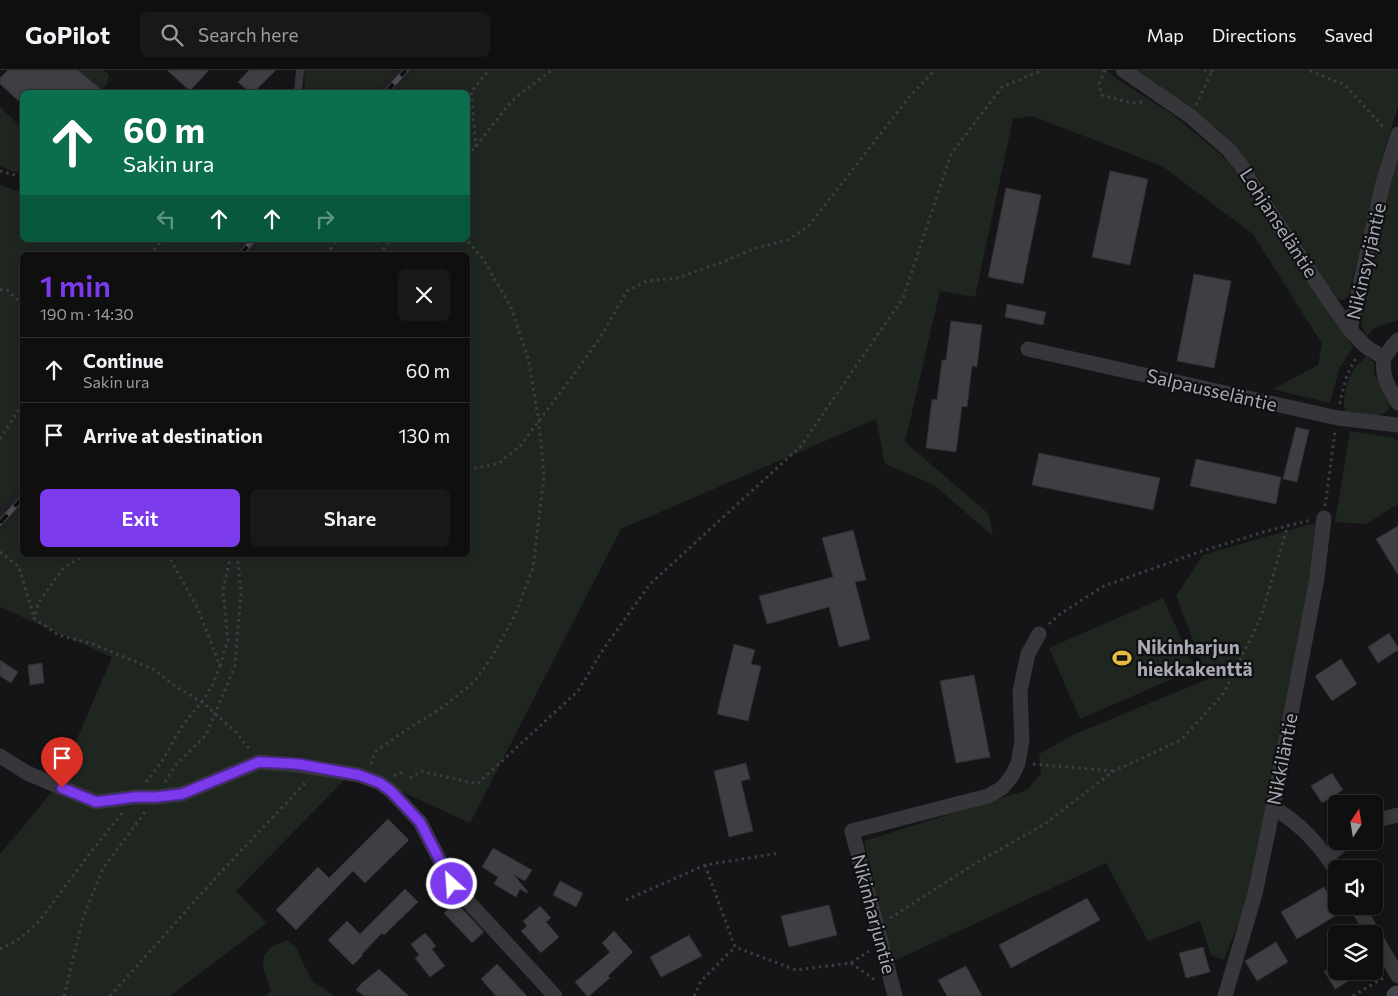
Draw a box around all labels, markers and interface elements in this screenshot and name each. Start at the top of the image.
search box [140,12,490,57]
text: GoPilot [25,20,110,49]
icon: search [158,21,186,49]
text: Search here [198,23,299,46]
text: Map [1147,24,1184,46]
text: Directions [1212,24,1296,46]
text: Saved [1324,24,1373,46]
text: 60 m [123,107,205,150]
icon: ahead [40,110,105,175]
text: Sakin ura [123,150,214,177]
street label: Lohjanseläntie [1236,164,1323,282]
street label: Nikinsyrjäntie [1341,200,1390,322]
icon: left [152,205,180,233]
icon: ahead [205,205,233,233]
icon: ahead [258,205,286,233]
icon: right [311,205,339,233]
text: 1 min [40,266,111,303]
button: close [398,269,450,321]
text: 190 m · 14:30 [40,304,134,323]
text: Continue [83,349,163,372]
icon: ahead [40,356,68,384]
text: 60 m [406,359,450,382]
street label: Salpausseläntie [1145,363,1280,416]
text: Sakin ura [83,372,149,391]
icon: arrive [40,421,68,449]
text: Arrive at destination [83,424,263,447]
text: 130 m [398,424,450,447]
button: Exit [40,489,240,547]
button: Share [250,489,450,547]
place label: Nikinharjun hiekkakenttä [1137,635,1253,680]
sports icon: Nikinharjun hiekkakenttä [1111,647,1133,669]
street label: Nikkiläntie [1261,711,1302,807]
pin [41,737,83,788]
icon: arrive [48,744,76,772]
north arrow [1328,795,1382,850]
map controls [1328,795,1383,980]
street label: Nikinharjuntie [847,852,901,976]
position arrow [425,857,477,909]
button: sound [1328,860,1383,915]
button: layers [1328,925,1383,980]

